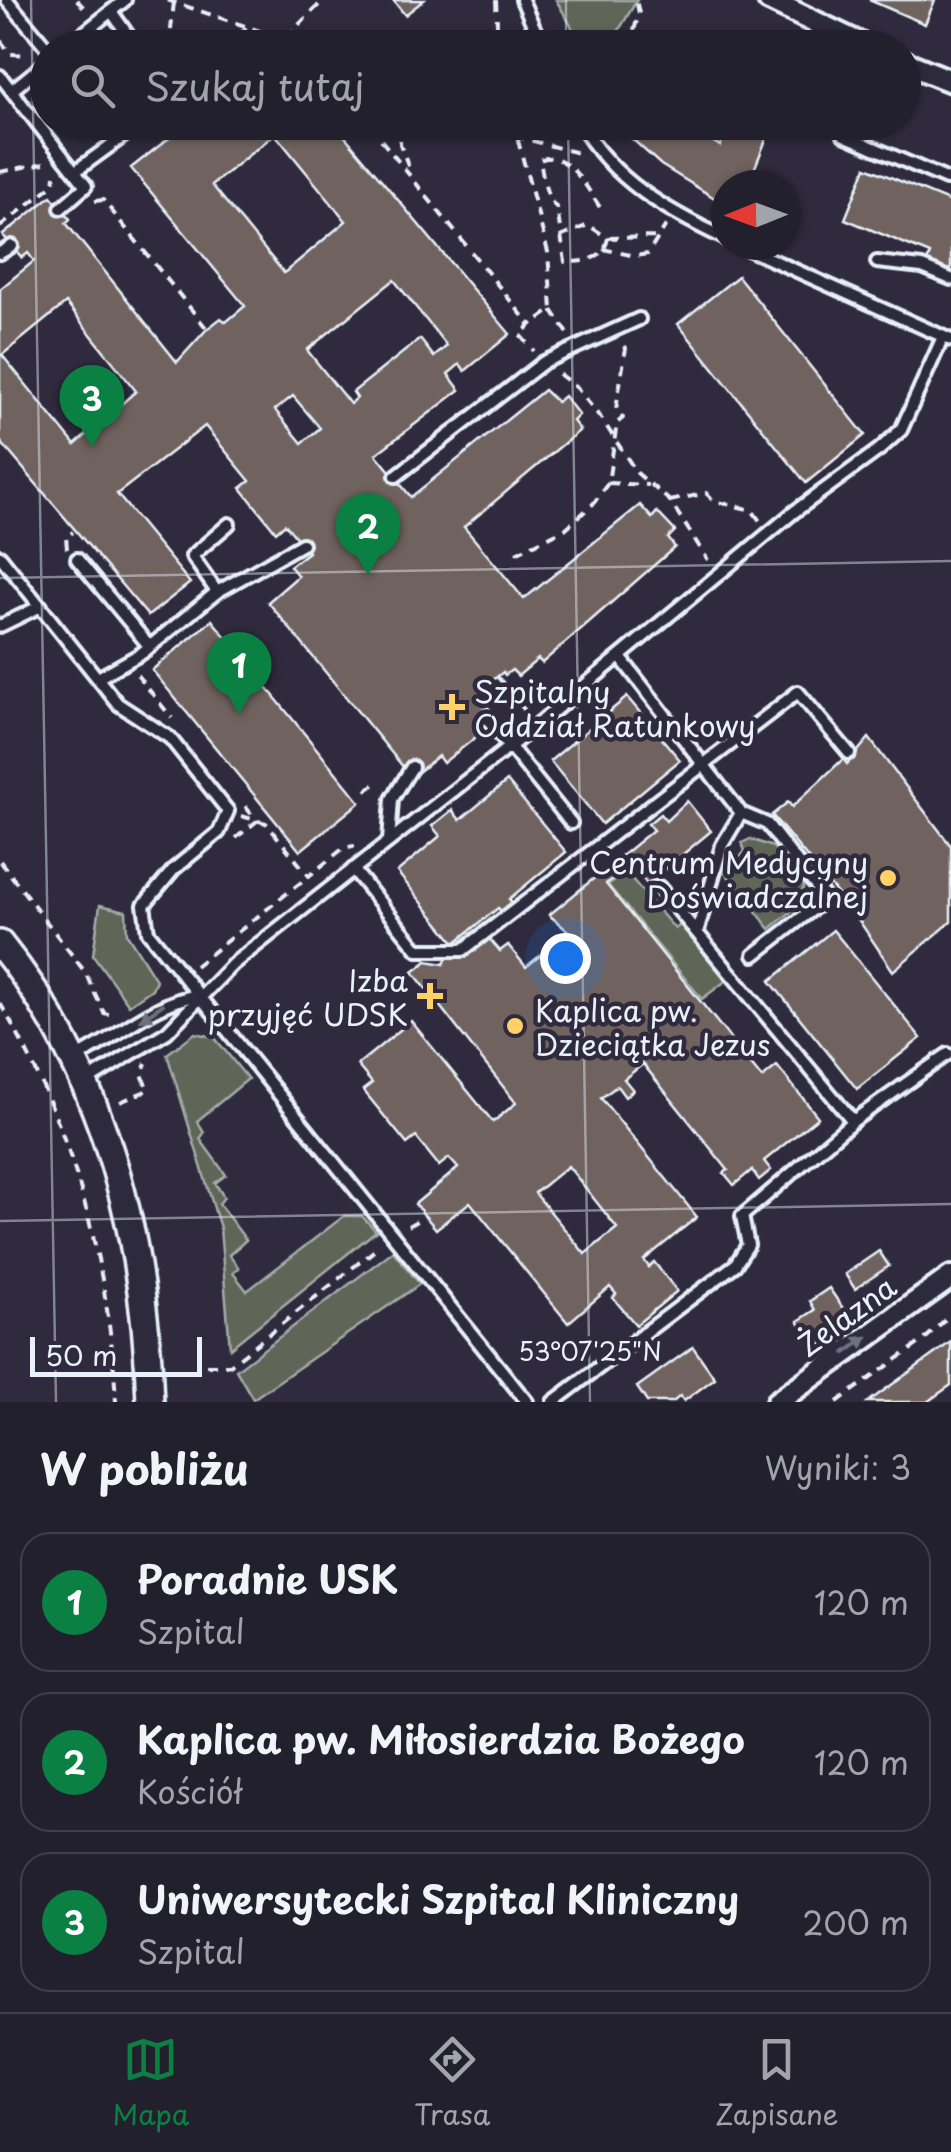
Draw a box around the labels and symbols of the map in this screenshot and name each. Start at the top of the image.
north arrow [711,170,801,260]
pin: 3 [59,364,124,447]
pin: 2 [336,492,400,575]
pin: 1 [206,632,272,714]
place label: Szpitalny Oddział Ratunkowy [474,668,755,747]
marker: Szpitalny Oddział Ratunkowy [439,694,465,720]
place label: Centrum Medycyny Doświadczalnej [589,839,868,918]
marker: Centrum Medycyny Doświadczalnej [877,867,899,889]
your location [540,933,591,984]
place label: Izba przyjęć UDSK [208,957,408,1036]
marker: Izba przyjęć UDSK [417,983,443,1009]
place label: Kaplica pw. Dzieciątka Jezus [535,987,770,1066]
one-way arrow [139,1002,166,1021]
marker: Kaplica pw. Dzieciątka Jezus [504,1015,526,1037]
street label: Żelazna [787,1264,905,1366]
scale bar [30,1332,202,1376]
text: 53°07'25"N [518,1332,662,1370]
one-way arrow [843,1336,869,1355]

